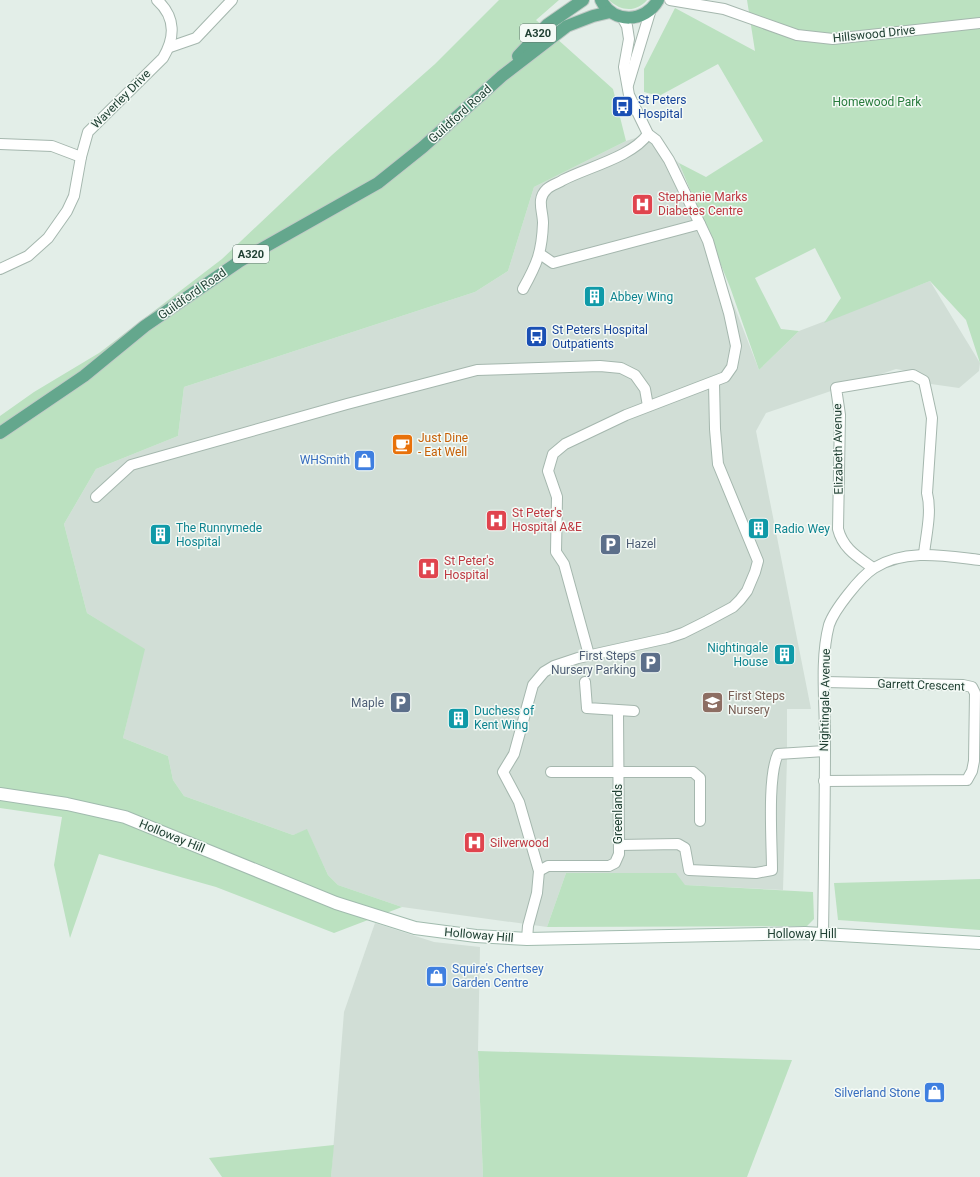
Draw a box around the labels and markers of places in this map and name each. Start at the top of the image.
place label: St Peters Hospital [638,93,686,121]
bus stop icon: St Peters Hospital [610,94,636,120]
place label: Stephanie Marks Diabetes Centre [658,190,748,218]
hospital icon: Stephanie Marks Diabetes Centre [629,191,655,217]
building icon: Abbey Wing [581,284,607,310]
place label: Abbey Wing [610,290,673,304]
place label: St Peters Hospital Outpatients [552,323,648,351]
bus stop icon: St Peters Hospital Outpatients [523,324,549,350]
place label: Just Dine - Eat Well [418,431,468,459]
cafe icon: Just Dine - Eat Well [389,432,415,458]
shop icon: WHSmith [352,447,378,473]
place label: WHSmith [300,453,350,467]
place label: St Peter's Hospital A&E [512,506,582,534]
hospital icon: St Peter's Hospital A&E [483,507,509,533]
building icon: Radio Wey [746,516,772,542]
place label: The Runnymede Hospital [176,521,262,549]
building icon: The Runnymede Hospital [148,522,174,548]
place label: Radio Wey [774,522,830,536]
parking icon: Hazel [598,531,624,557]
place label: Hazel [626,537,656,551]
place label: St Peter's Hospital [444,554,494,582]
hospital icon: St Peter's Hospital [416,555,442,581]
place label: Nightingale House [707,641,768,669]
building icon: Nightingale House [771,642,797,668]
place label: First Steps Nursery Parking [551,649,636,677]
parking icon: First Steps Nursery Parking [638,650,664,676]
place label: First Steps Nursery [728,689,785,717]
parking icon: Maple [387,690,413,716]
school or university icon: First Steps Nursery [700,690,726,716]
place label: Maple [351,696,384,710]
place label: Duchess of Kent Wing [474,704,535,732]
building icon: Duchess of Kent Wing [445,705,471,731]
hospital icon: Silverwood [462,830,488,856]
place label: Silverwood [490,836,549,850]
place label: Squire's Chertsey Garden Centre [452,962,544,990]
shop icon: Squire's Chertsey Garden Centre [424,963,450,989]
shop icon: Silverland Stone [922,1080,948,1106]
place label: Silverland Stone [834,1086,920,1100]

